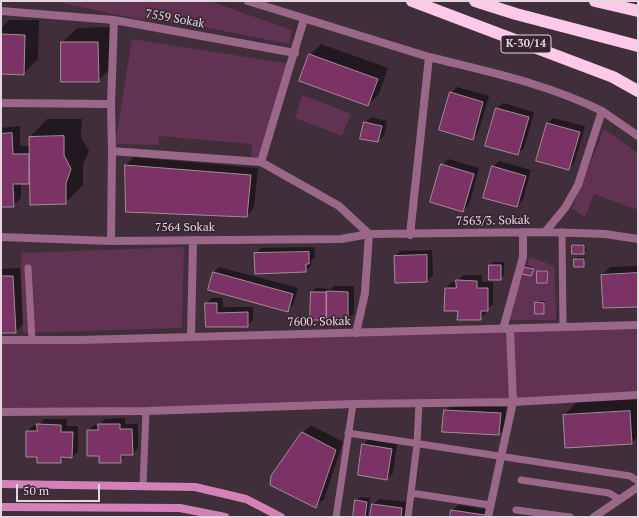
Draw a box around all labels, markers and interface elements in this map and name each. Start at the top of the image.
street label: 7559 Sokak [144,7,206,31]
road number: K-30/14 [501,35,551,53]
street label: 7563/3. Sokak [456,213,530,229]
street label: 7564 Sokak [155,221,215,235]
street label: 7600. Sokak [287,314,351,330]
scale bar [18,476,102,502]
text: 50 m [23,483,49,498]

